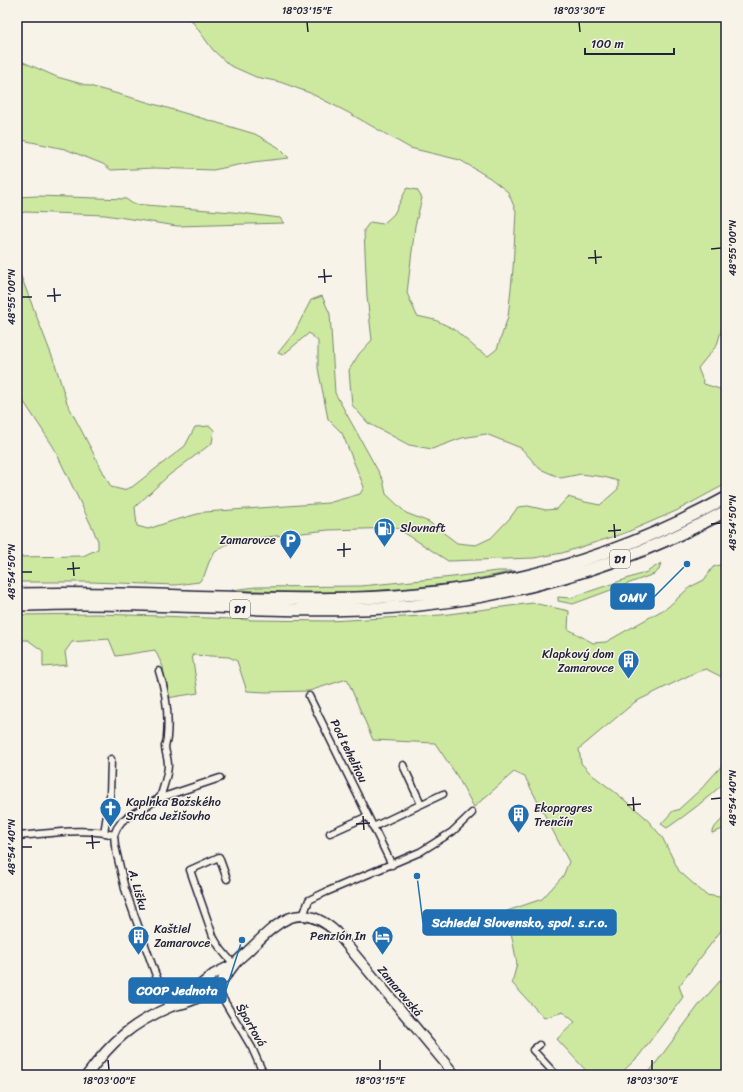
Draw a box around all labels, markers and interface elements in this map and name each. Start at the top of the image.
text: 18°03'15"E [282,2,334,20]
text: 18°03'30"E [553,2,606,20]
scale bar [585,30,674,56]
text: 100 m [591,33,624,55]
text: 48°55'00"N [724,220,742,276]
text: 48°55'00"N [3,269,21,325]
text: 48°54'50"N [724,495,742,551]
fuel station icon: Slovnaft [371,515,397,548]
place label: Slovnaft [400,517,446,539]
parking icon: Zamarovce [278,527,304,560]
place label: Zamarovce [220,529,276,551]
text: 48°54'50"N [3,544,21,600]
road number: D1 [610,550,630,568]
callout: OMV [611,584,654,609]
text: OMV [619,586,648,609]
road number: D1 [230,600,250,618]
place label: Klapkový dom Zamarovce [542,643,614,679]
building icon: Klapkový dom Zamarovce [616,648,642,681]
street label: Pod tehelňou [324,715,374,787]
text: 48°54'40"N [724,770,742,826]
place label: Kaplnka Božského Srdca Ježišovho [126,791,221,827]
church icon: Kaplnka Božského Srdca Ježišovho [98,796,124,829]
place label: Ekoprogres Trenčín [534,797,592,833]
building icon: Ekoprogres Trenčín [506,802,532,835]
text: 48°54'40"N [3,819,21,875]
street label: A. Lišku [121,866,154,914]
callout: Schiedel Slovensko, spol. s.r.o. [423,910,616,935]
text: Schiedel Slovensko, spol. s.r.o. [431,911,608,934]
place label: Kaštiel Zamarovce [154,918,210,954]
building icon: Kaštiel Zamarovce [126,923,152,956]
hotel icon: Penzión In [369,923,395,956]
place label: Penzión In [310,925,367,947]
street label: Zamarovská [372,960,428,1022]
callout: COOP Jednota [129,978,226,1003]
text: COOP Jednota [136,979,218,1002]
street label: Športová [230,999,272,1051]
text: 18°03'00"E [83,1072,137,1090]
text: 18°03'15"E [355,1072,407,1090]
text: 18°03'30"E [626,1072,679,1090]

